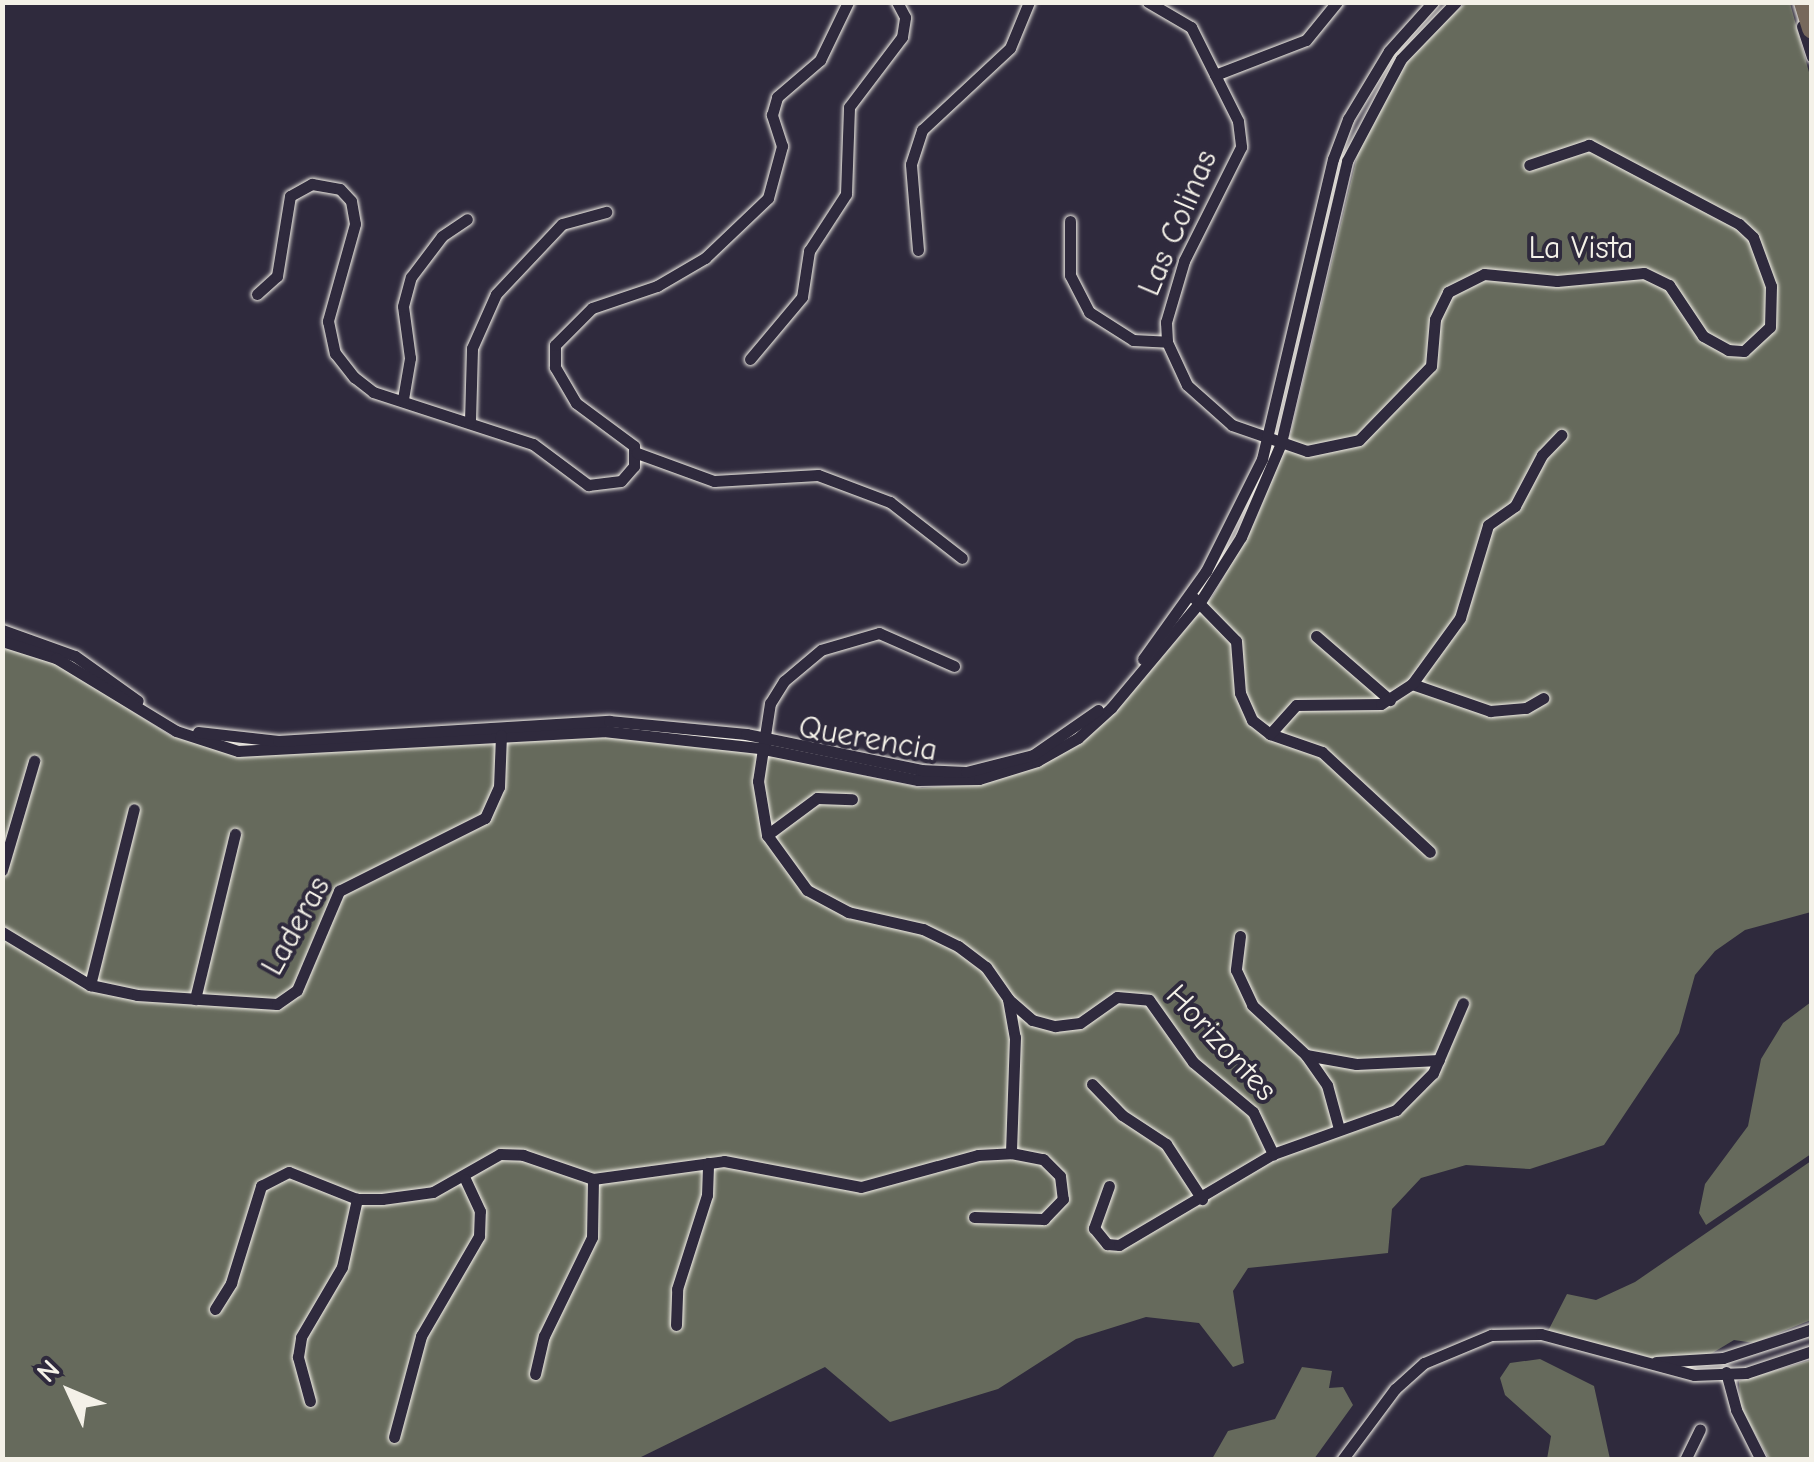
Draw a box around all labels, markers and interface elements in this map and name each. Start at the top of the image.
street label: Las Colinas [1130,144,1226,302]
street label: La Vista [1528,229,1634,267]
street label: Querencia [796,708,940,770]
street label: Laderas [253,870,339,982]
street label: Horizontes [1157,977,1285,1109]
north arrow [20,1342,120,1442]
text: N [31,1353,66,1389]

